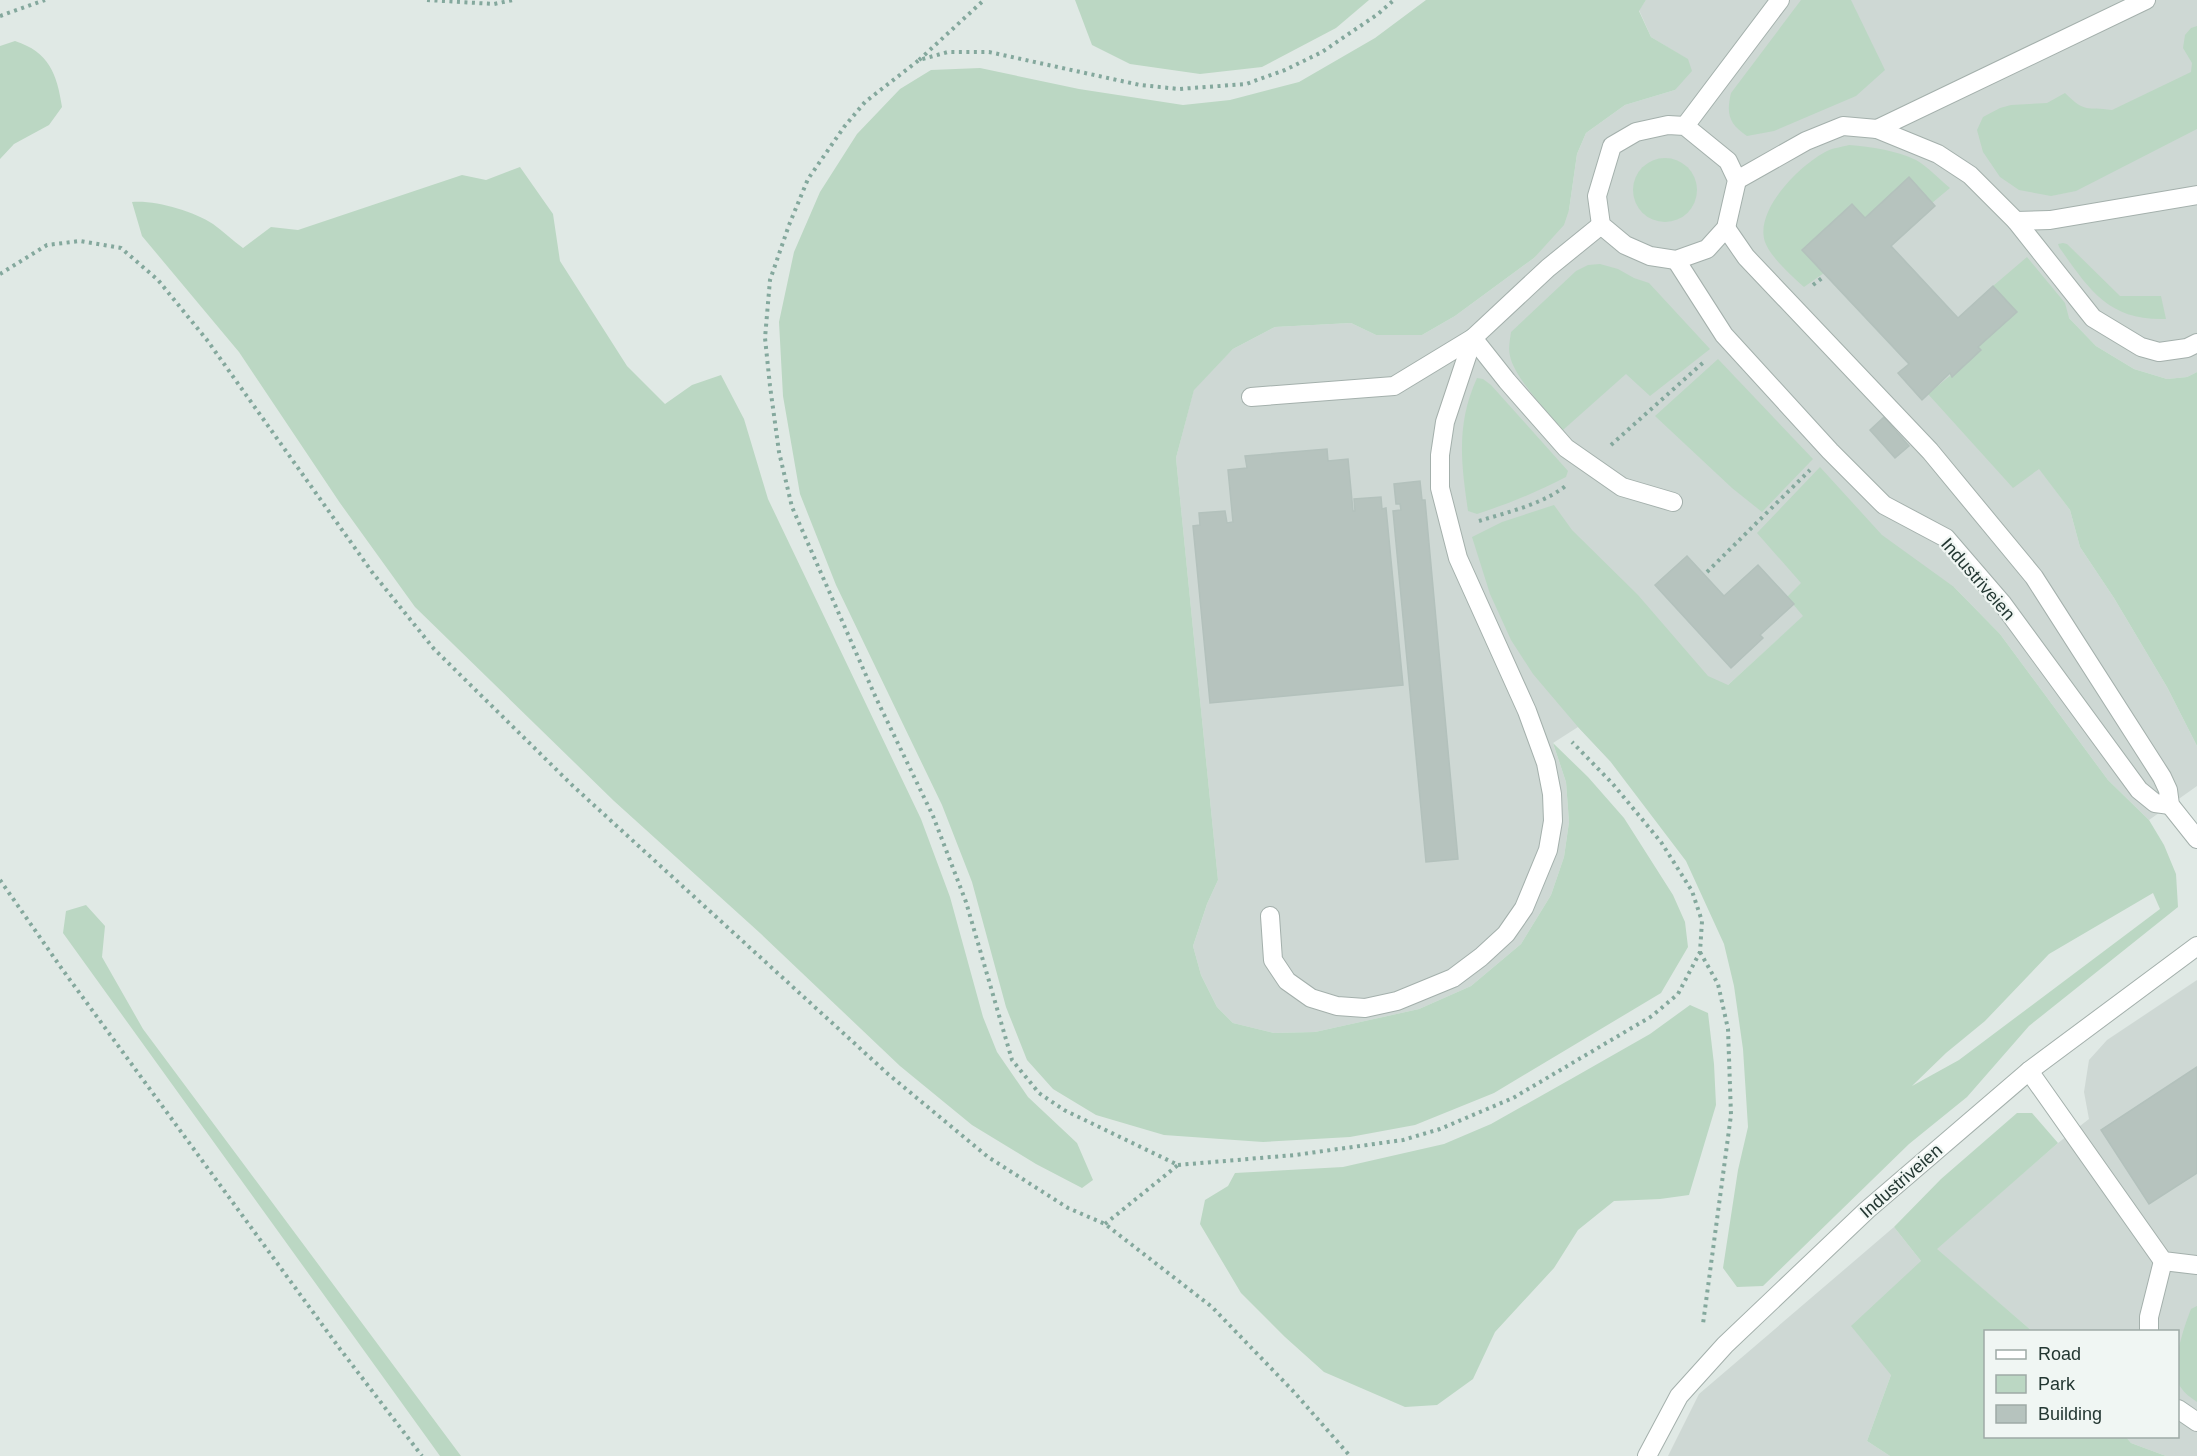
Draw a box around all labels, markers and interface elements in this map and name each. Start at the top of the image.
street label: Industriveien [1937,534,2019,624]
street label: Industriveien [1856,1140,1946,1222]
legend [1984,1330,2179,1438]
text: Road [2038,1344,2081,1364]
text: Park [2038,1374,2076,1394]
text: Building [2038,1404,2102,1424]

